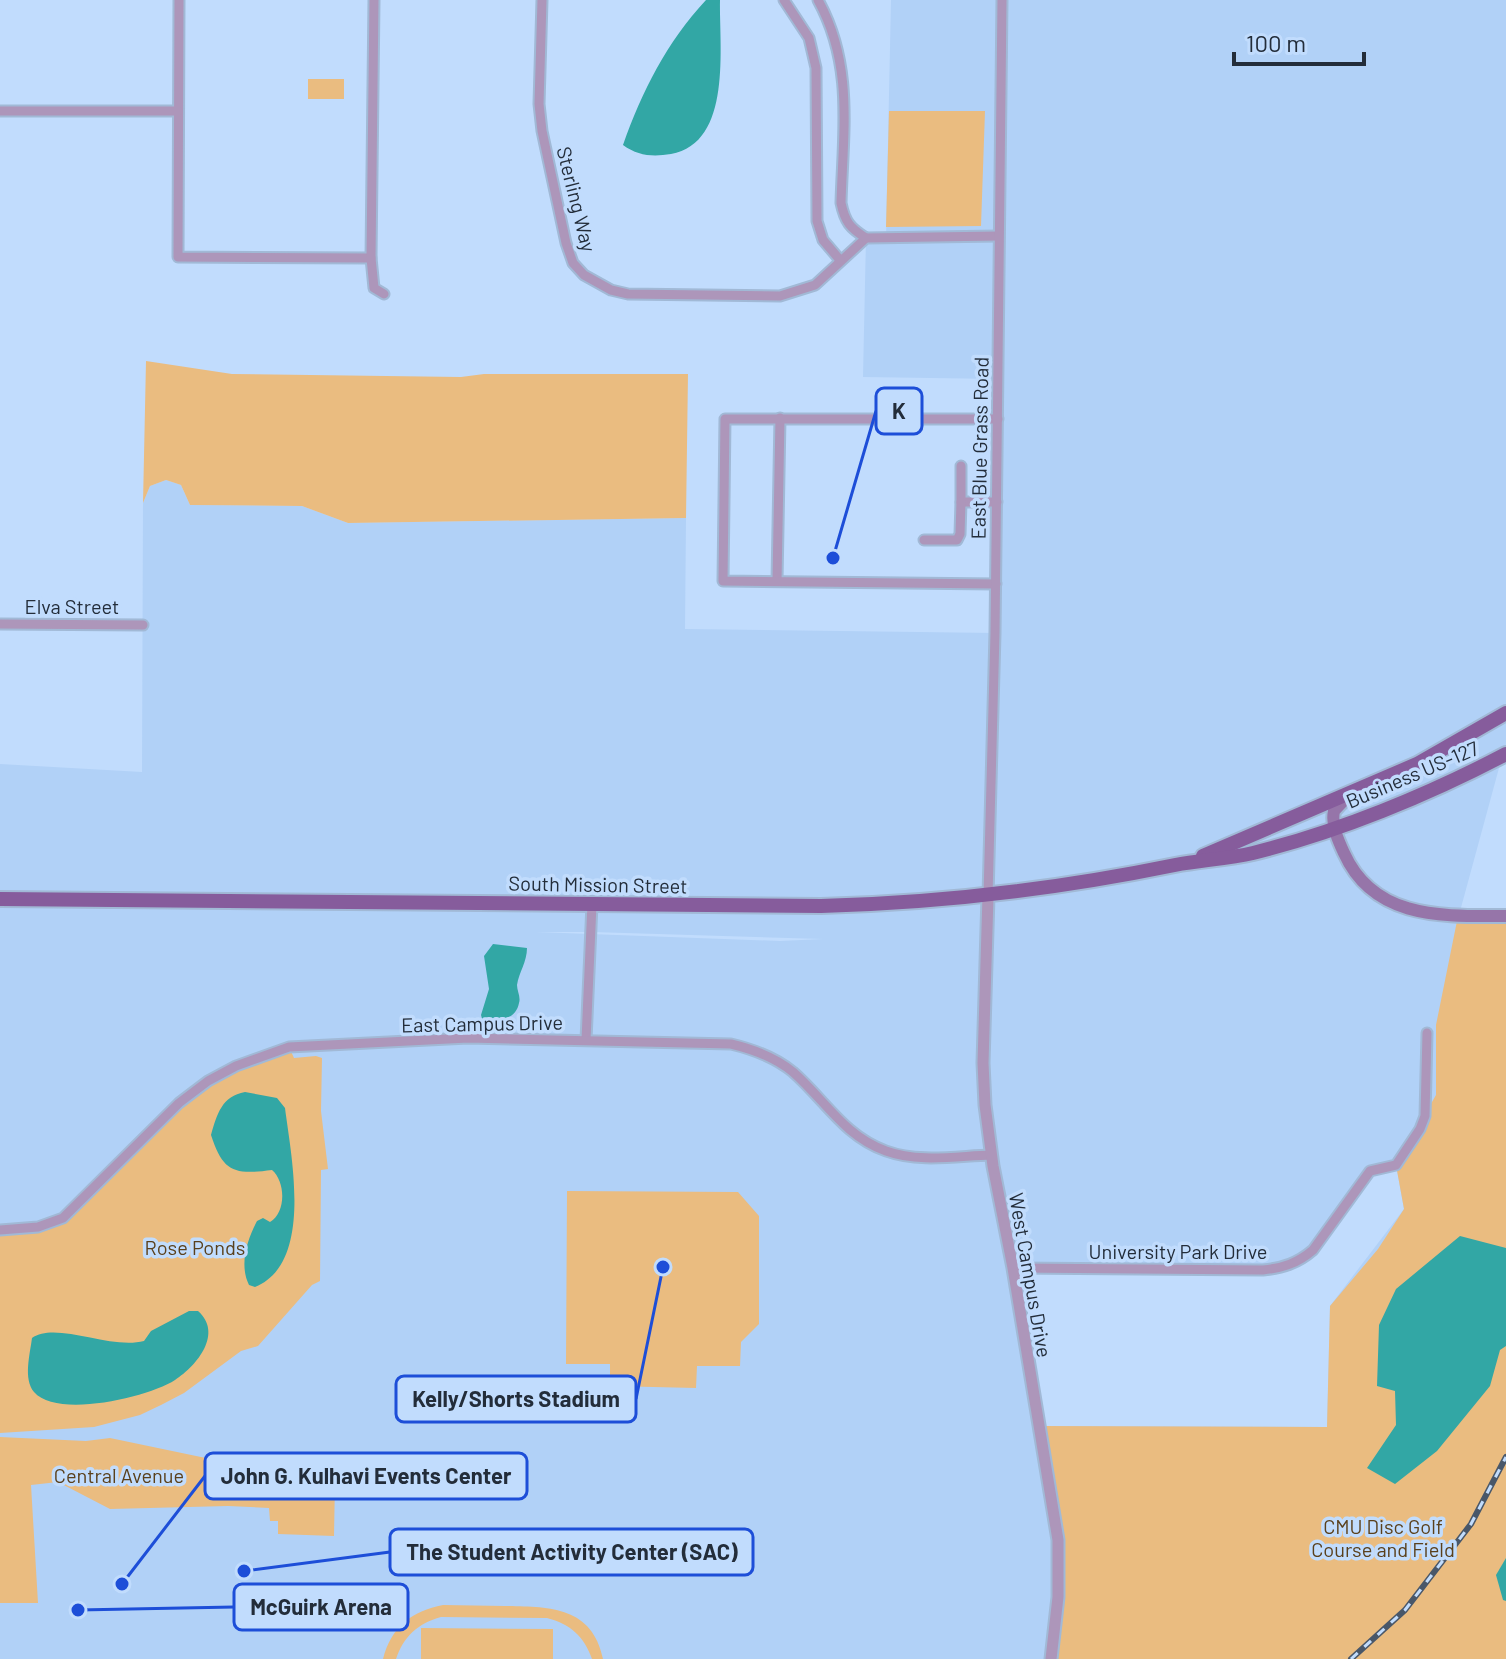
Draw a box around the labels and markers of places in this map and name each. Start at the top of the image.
callout: K [876,388,922,434]
callout: Kelly/Shorts Stadium [396,1376,636,1422]
callout: John G. Kulhavi Events Center [205,1453,527,1499]
callout: The Student Activity Center (SAC) [390,1529,753,1575]
callout: McGuirk Arena [234,1584,408,1630]

